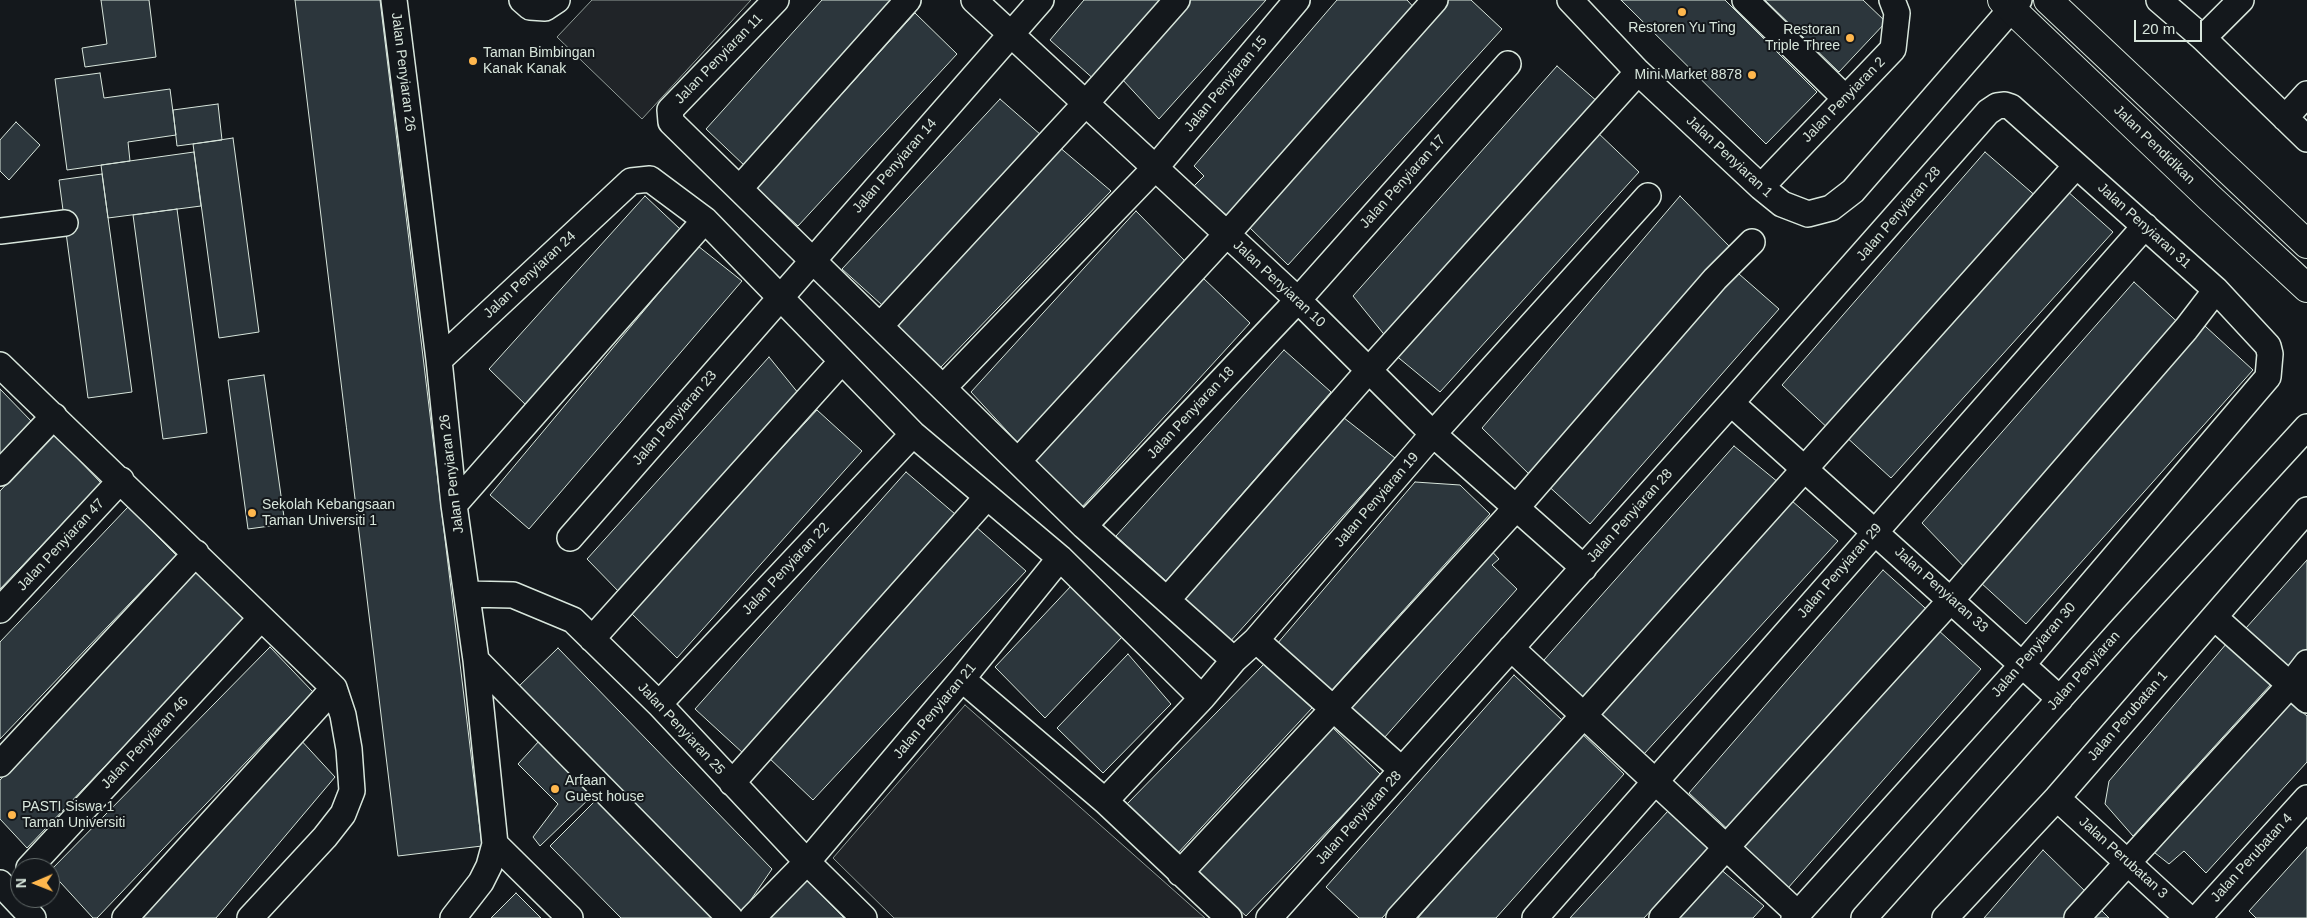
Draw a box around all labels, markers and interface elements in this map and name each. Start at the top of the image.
marker: Restoren Yu Ting [1676,6,1688,18]
street label: Jalan Penyiaran 11 [672,10,766,108]
scale bar [2137,10,2204,42]
street label: Jalan Penyiaran 26 [387,11,419,133]
place label: Restoren Yu Ting [1628,20,1736,36]
text: 20 m [2142,20,2175,37]
place label: Restoran Triple Three [1765,22,1840,54]
marker: Restoran Triple Three [1844,32,1856,44]
street label: Jalan Penyiaran 15 [1181,33,1271,135]
place label: Taman Bimbingan Kanak Kanak [483,45,595,78]
street label: Jalan Penyiaran 2 [1799,54,1889,146]
marker: Taman Bimbingan Kanak Kanak [467,55,479,67]
place label: Mini Market 8878 [1635,67,1742,83]
marker: Mini Market 8878 [1746,69,1758,81]
street label: Jalan Pendidikan [2110,102,2198,188]
street label: Jalan Penyiaran 1 [1682,113,1776,201]
street label: Jalan Penyiaran 14 [849,115,941,217]
street label: Jalan Penyiaran 17 [1357,132,1449,232]
street label: Jalan Penyiaran 28 [1853,163,1945,265]
street label: Jalan Penyiaran 31 [2094,180,2194,272]
street label: Jalan Penyiaran 24 [480,228,580,322]
street label: Jalan Penyiaran 10 [1229,237,1329,331]
street label: Jalan Penyiaran 18 [1144,363,1238,463]
street label: Jalan Penyiaran 23 [629,367,721,469]
street label: Jalan Penyiaran 26 [436,413,468,535]
street label: Jalan Penyiaran 19 [1331,449,1423,551]
street label: Jalan Penyiaran 28 [1584,466,1676,566]
street label: Jalan Penyiaran 47 [14,495,108,595]
place label: Sekolah Kebangsaan Taman Universiti 1 [262,497,395,530]
marker: Sekolah Kebangsaan Taman Universiti 1 [246,507,258,519]
street label: Jalan Penyiaran 22 [739,519,833,619]
street label: Jalan Penyiaran 29 [1794,520,1886,622]
street label: Jalan Penyiaran 33 [1891,544,1991,636]
street label: Jalan Penyiaran 30 [1988,599,2080,701]
street label: Jalan Penyiaran [2044,628,2124,714]
street label: Jalan Penyiaran 21 [890,660,980,762]
street label: Jalan Perubatan 1 [2084,668,2172,764]
street label: Jalan Penyiaran 25 [634,679,728,779]
street label: Jalan Penyiaran 46 [98,693,192,793]
street label: Jalan Penyiaran 28 [1313,768,1405,868]
place label: Arfaan Guest house [565,773,644,806]
marker: Arfaan Guest house [549,783,561,795]
place label: PASTI Siswa 1 Taman Universiti [22,799,125,832]
marker: PASTI Siswa 1 Taman Universiti [6,809,18,821]
street label: Jalan Perubatan 4 [2208,810,2296,906]
street label: Jalan Perubatan 3 [2075,814,2171,902]
north arrow [10,858,60,908]
text: N [13,878,29,888]

